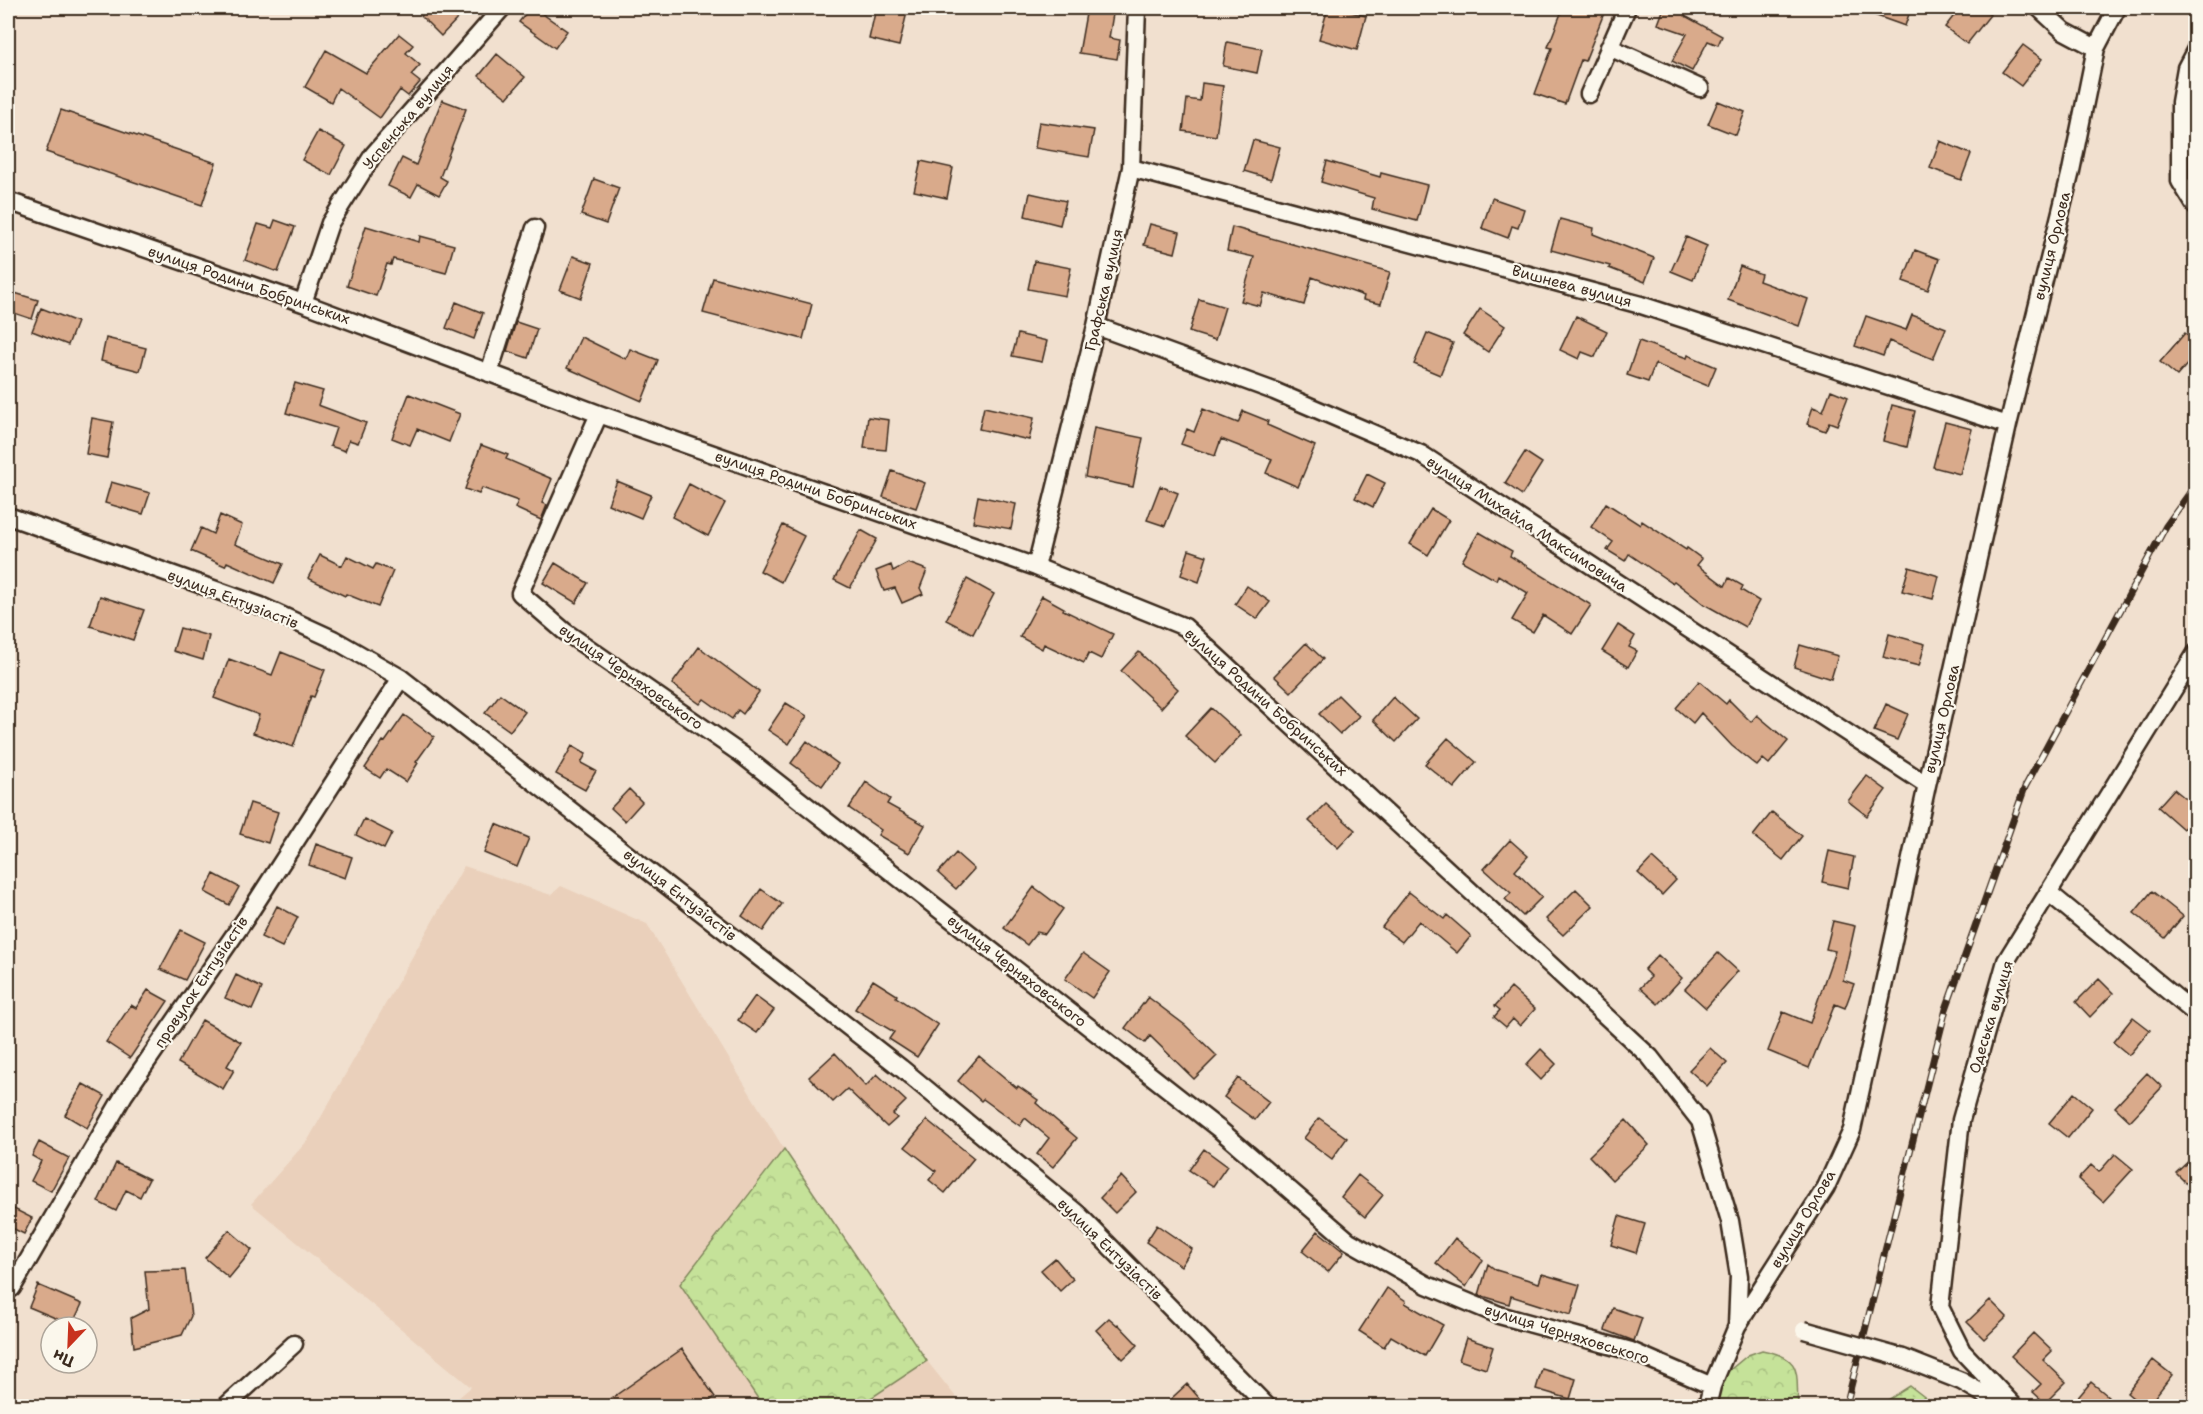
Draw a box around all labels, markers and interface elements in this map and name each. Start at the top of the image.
street label: Успенська вулиця [358,60,458,174]
street label: вулиця Орлова [2029,189,2075,302]
street label: Графська вулиця [1080,227,1128,353]
street label: вулиця Родини Бобринських [145,241,353,329]
street label: Вишнева вулиця [1510,260,1634,312]
street label: вулиця Родини Бобринських [712,446,920,534]
street label: вулиця Михайла Максимовича [1423,451,1632,597]
street label: вулиця Ентузіастів [165,565,301,633]
street label: вулиця Черняховського [555,620,707,734]
street label: вулиця Родини Бобринських [1180,624,1352,781]
street label: вулиця Орлова [1920,662,1964,775]
street label: вулиця Ентузіастів [619,844,741,946]
street label: вулиця Черняховського [943,910,1091,1032]
street label: провулок Ентузіастів [149,912,253,1052]
street label: Одеська вулиця [1964,958,2018,1076]
street label: вулиця Орлова [1766,1166,1841,1272]
street label: вулиця Ентузіастів [1053,1194,1167,1304]
street label: вулиця Черняховського [1482,1299,1652,1369]
north arrow [39,1315,99,1375]
text: Пн [50,1345,77,1372]

